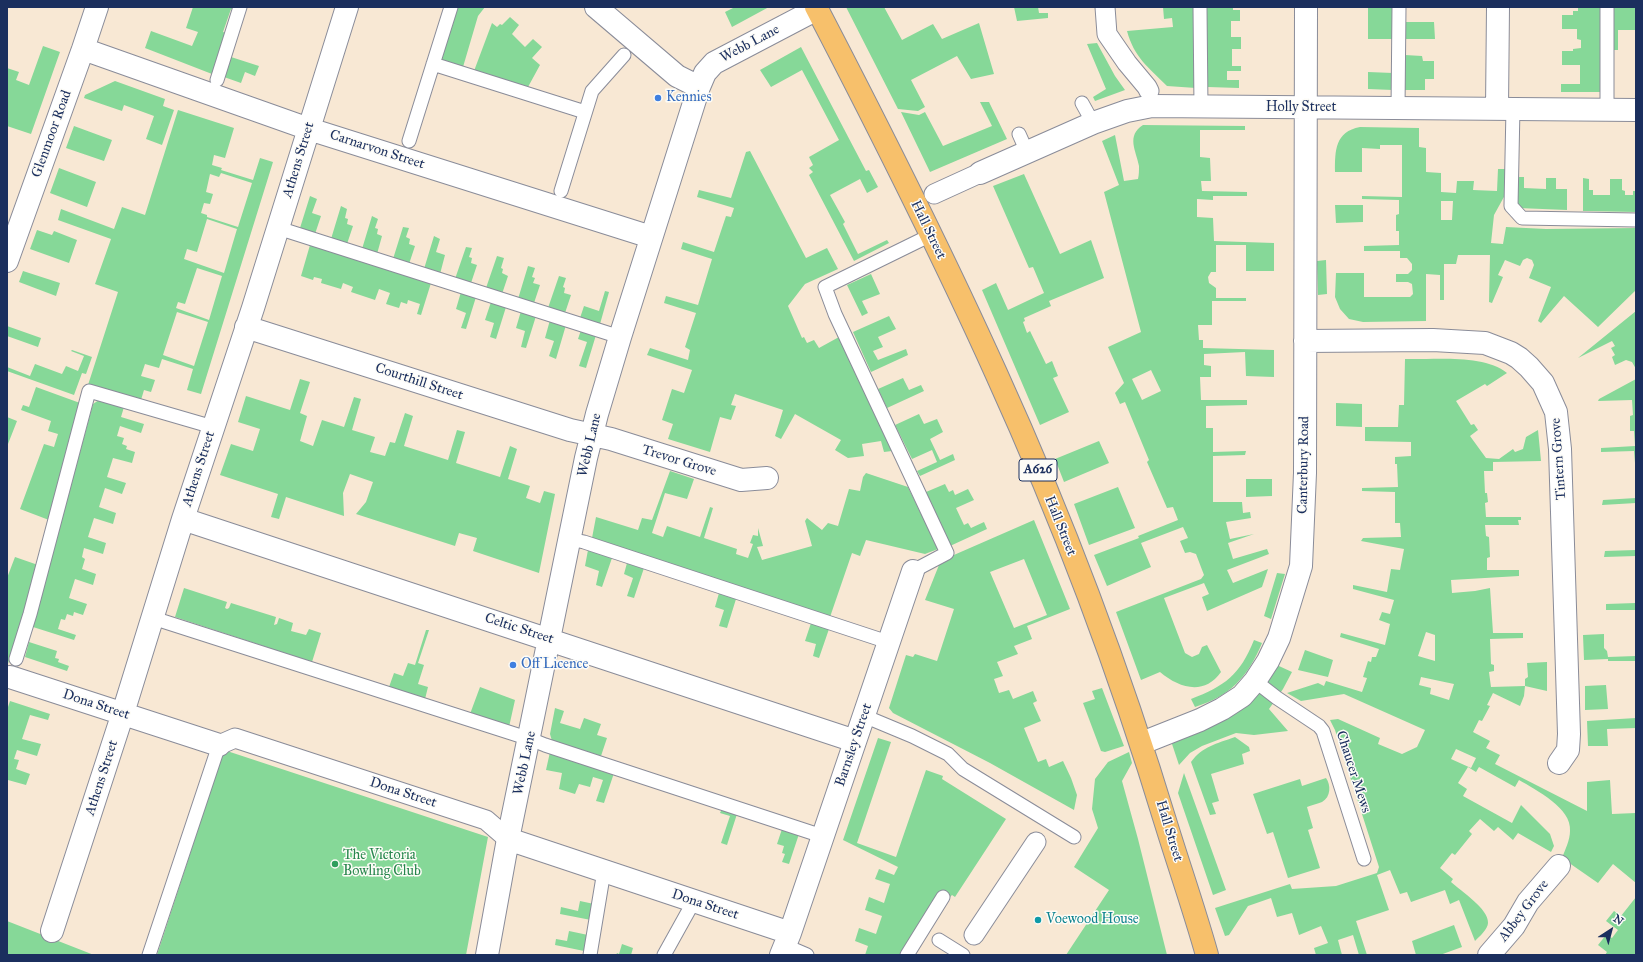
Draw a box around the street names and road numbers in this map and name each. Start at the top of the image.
street label: Webb Lane [717,21,783,67]
street label: Glenmoor Road [28,88,76,180]
street label: Holly Street [1266,100,1336,116]
street label: Athens Street [280,120,318,200]
street label: Carnarvon Street [327,127,427,173]
street label: Hall Street [907,198,949,262]
street label: Courthill Street [373,360,465,404]
street label: Webb Lane [575,412,605,478]
street label: Canterbury Road [1295,416,1313,514]
street label: Tintern Grove [1548,417,1570,501]
street label: Athens Street [179,429,219,509]
street label: Trevor Grove [640,442,718,480]
road number: A626 [1019,459,1057,481]
street label: Hall Street [1040,493,1080,559]
street label: Celtic Street [482,610,556,648]
street label: Dona Street [60,686,132,724]
street label: Barnsley Street [832,701,876,789]
street label: Chaucer Mews [1332,729,1374,815]
street label: Webb Lane [510,730,540,796]
street label: Athens Street [82,738,122,818]
street label: Dona Street [367,774,439,812]
street label: Hall Street [1152,798,1186,864]
street label: Abbey Grove [1495,877,1553,945]
street label: Dona Street [669,886,741,924]

